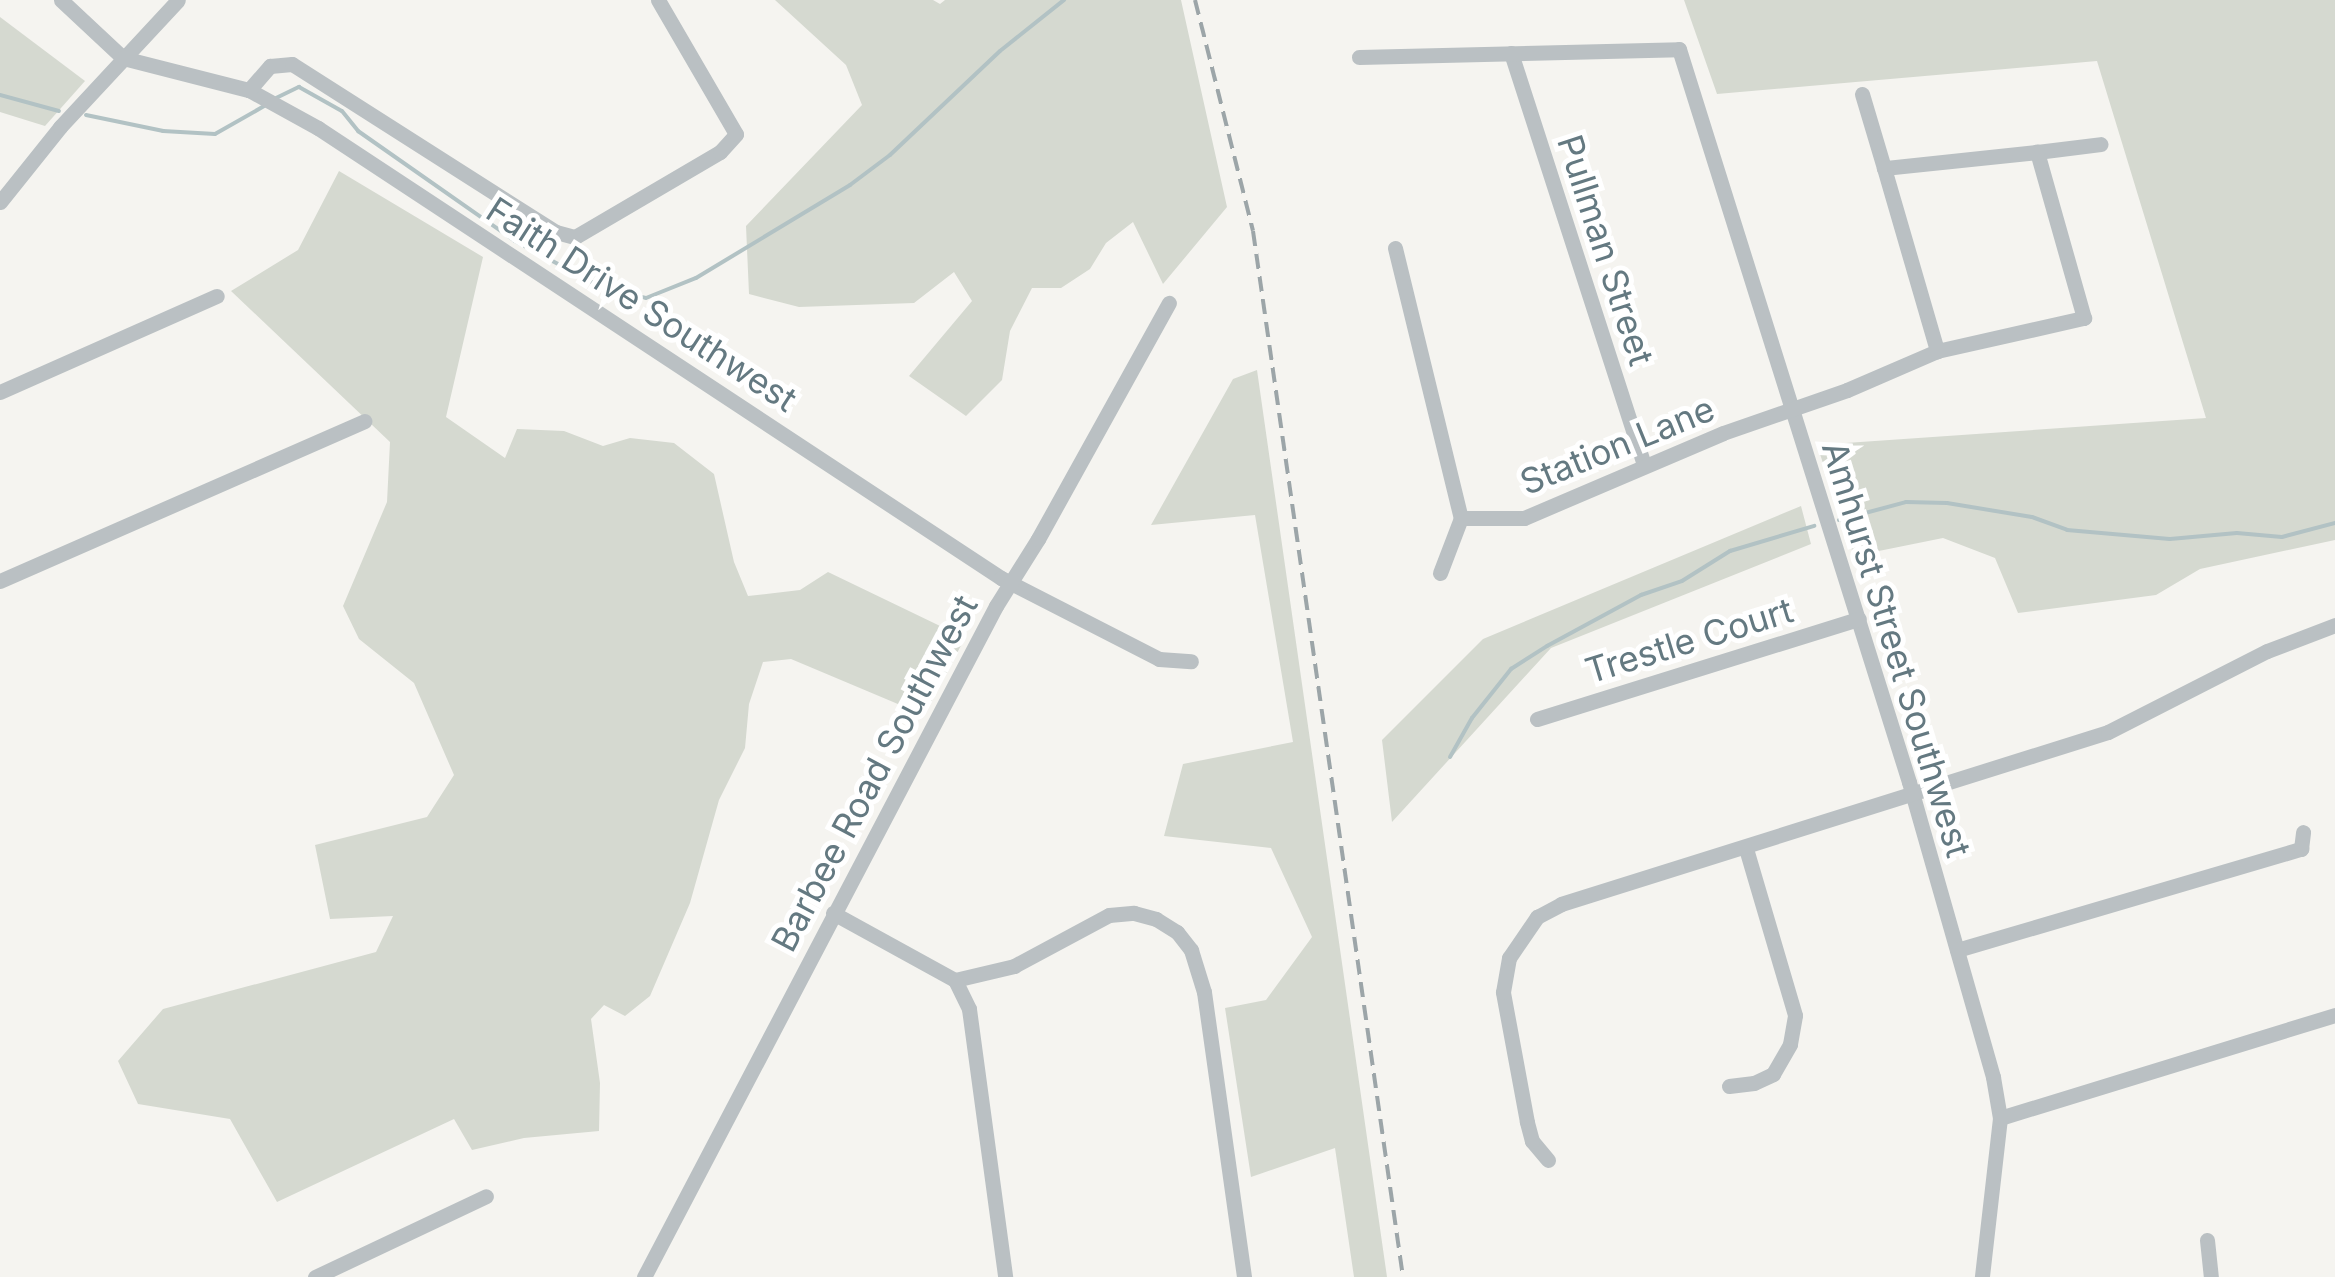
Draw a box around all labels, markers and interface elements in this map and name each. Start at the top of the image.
street label: Pullman Street [1549,130,1663,370]
street label: Faith Drive Southwest [479,188,805,420]
street label: Station Lane [1514,387,1720,503]
street label: Amhurst Street Southwest [1814,436,1980,862]
street label: Barbee Road Southwest [762,588,986,958]
street label: Trestle Court [1580,589,1798,691]

